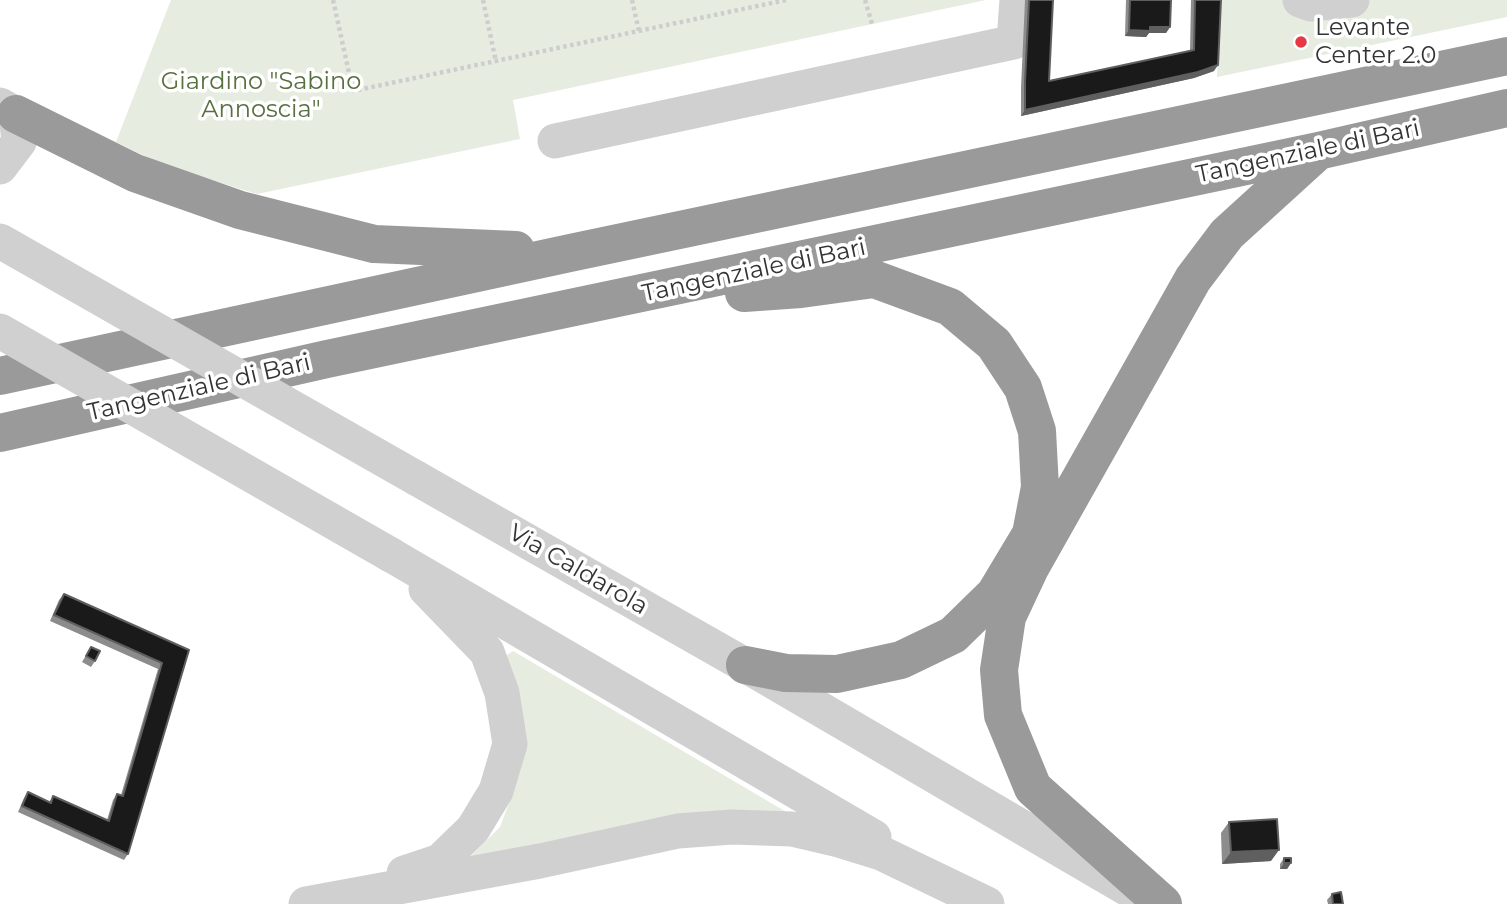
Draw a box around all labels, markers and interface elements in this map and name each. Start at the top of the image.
place label: Levante Center 2.0 [1315,14,1436,70]
marker: Levante Center 2.0 [1293,34,1309,50]
park label: Giardino "Sabino Annoscia" [161,68,361,124]
street label: Tangenziale di Bari [1194,114,1422,190]
street label: Tangenziale di Bari [640,233,868,309]
street label: Tangenziale di Bari [85,348,313,428]
street label: Via Caldarola [503,519,653,621]

